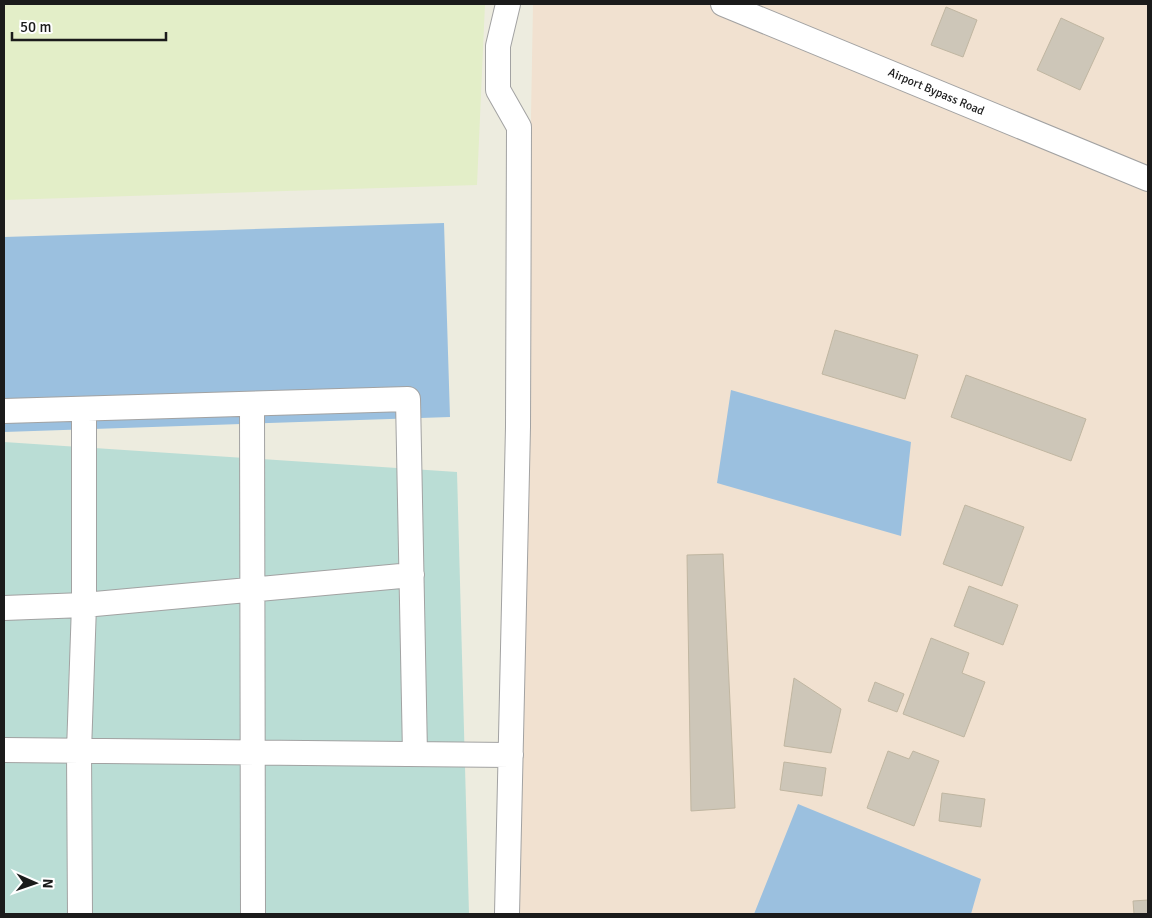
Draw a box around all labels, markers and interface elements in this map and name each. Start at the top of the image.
scale bar [12,10,166,42]
text: 50 m [20,18,51,36]
street label: Airport Bypass Road [886,65,986,119]
north arrow [10,858,60,908]
text: N [39,878,56,889]

